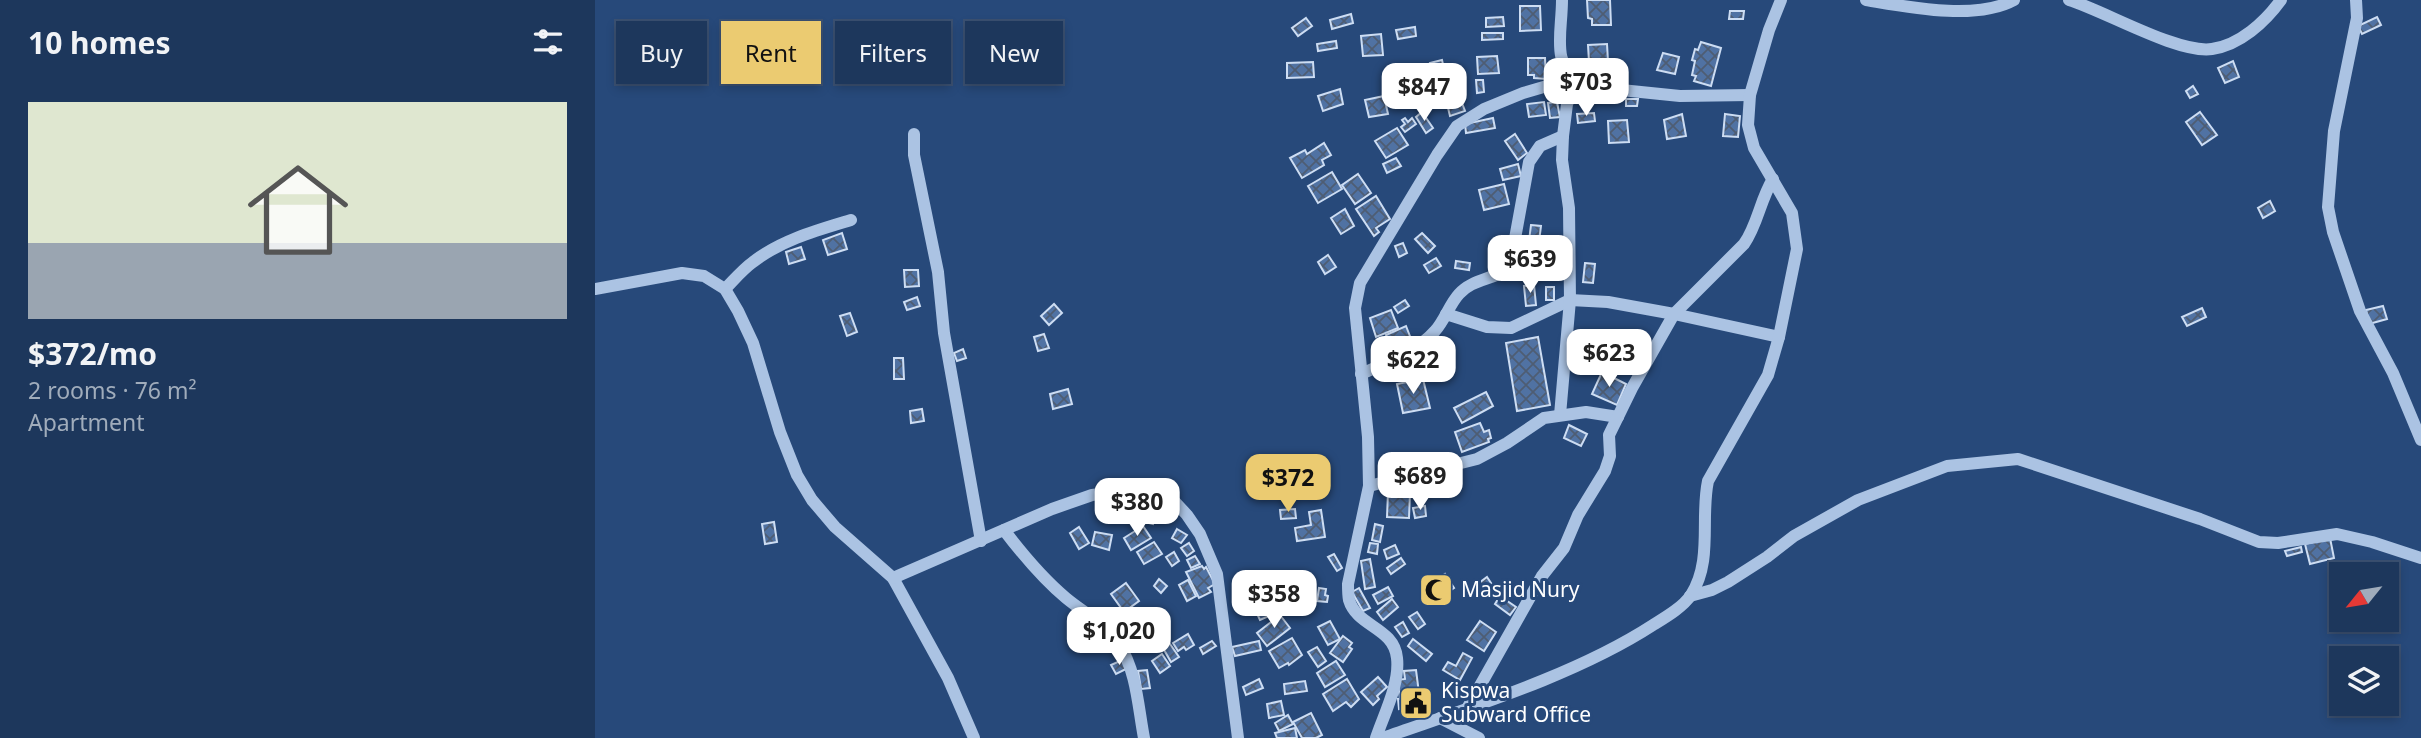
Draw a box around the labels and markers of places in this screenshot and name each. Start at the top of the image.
pin: $703 [1545,58,1627,118]
pin: $847 [1383,64,1465,123]
pin: $639 [1489,236,1571,295]
pin: $623 [1568,330,1650,389]
pin: $622 [1372,336,1454,396]
pin: $689 [1379,452,1461,512]
pin: $372 [1247,454,1329,514]
pin: $380 [1096,478,1178,538]
pin: $358 [1233,570,1315,630]
mosque icon: Masjid Nury [1417,571,1455,609]
place label: Masjid Nury [1461,575,1580,603]
pin: $1,020 [1062,608,1176,667]
place label: Kispwa Subward Office [1441,676,1591,728]
public building icon: Kispwa Subward Office [1397,684,1435,722]

